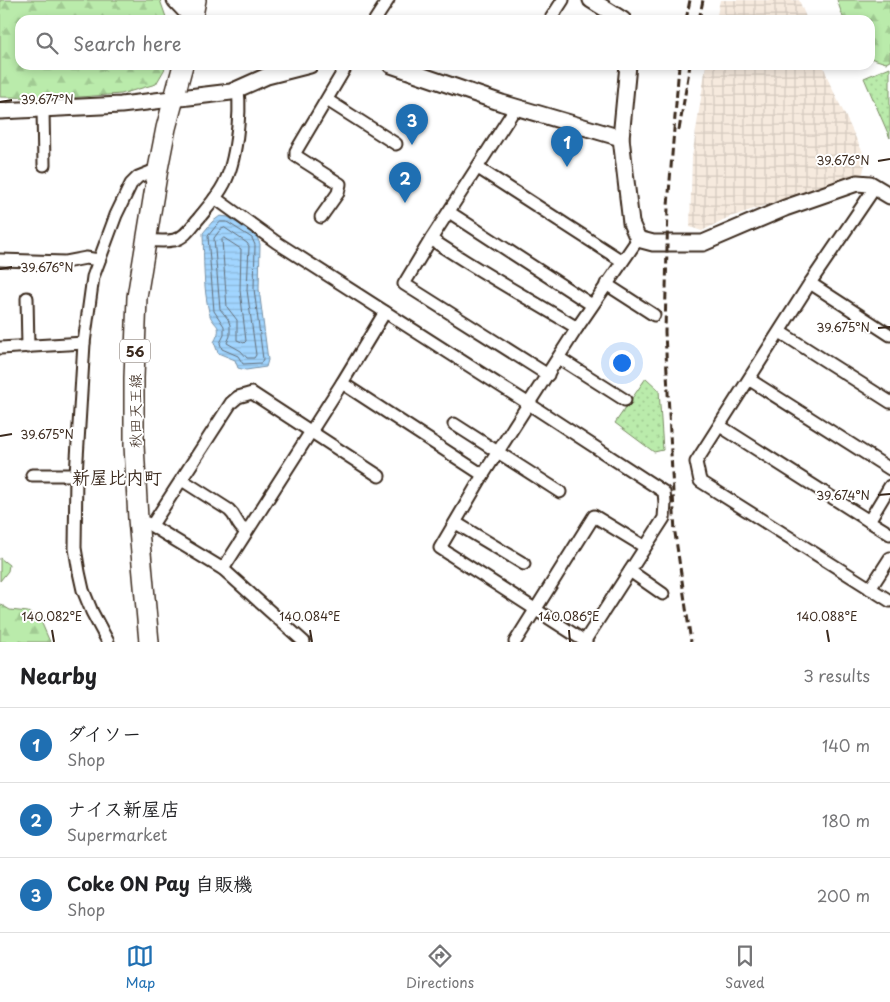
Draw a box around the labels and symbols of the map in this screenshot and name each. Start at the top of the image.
text: 39.677°N [20,90,74,108]
pin: 3 [396,104,428,145]
pin: 1 [551,126,583,167]
text: 39.676°N [816,151,870,169]
pin: 2 [389,162,421,203]
text: 39.676°N [20,258,74,276]
text: 39.675°N [816,318,870,336]
road number: 56 [120,340,150,362]
your location [609,350,635,376]
street label: 秋田天王線 [123,373,146,449]
text: 39.675°N [20,425,74,443]
district label: 新屋比内町 [72,463,162,490]
text: 39.674°N [816,486,870,504]
text: 140.082°E [22,607,82,625]
text: 140.084°E [279,607,341,625]
text: 140.086°E [538,607,600,625]
text: 140.088°E [797,607,858,625]

